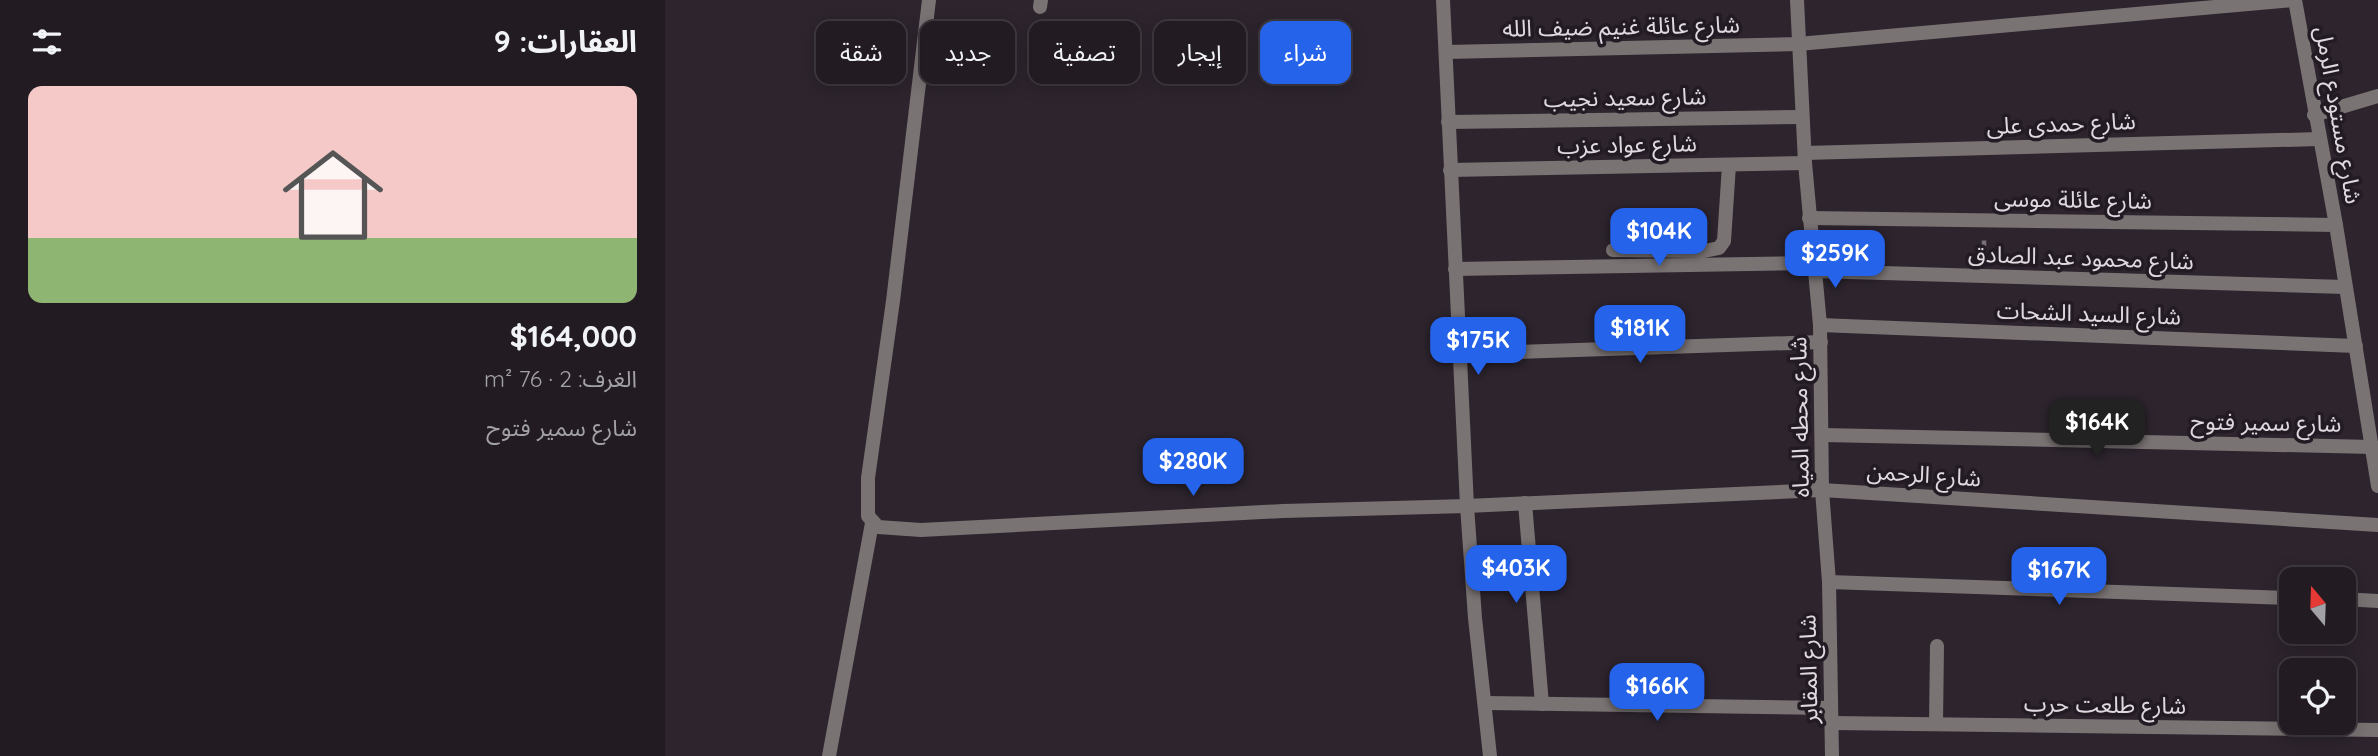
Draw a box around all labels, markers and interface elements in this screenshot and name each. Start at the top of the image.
street label: شارع عائلة غنيم ضيف الله [1502,9,1740,46]
chip: شقة [816,21,906,84]
chip: جديد [920,21,1015,84]
chip: تصفية [1029,21,1140,84]
chip: إيجار [1154,21,1246,84]
chip: شراء [1260,21,1351,84]
text: العقارات: 9 [494,22,637,60]
icon: filters [28,23,66,61]
street label: شارع مستودع الرمل [2306,24,2369,206]
street label: شارع سعيد نجيب [1543,81,1707,116]
street label: شارع حمدى على [1986,106,2136,143]
street label: شارع عواد عزب [1557,128,1697,163]
icon: home [270,132,396,258]
street label: شارع عائلة موسى [1994,183,2152,218]
pin: $104K [1610,208,1708,268]
text: $104K [1626,216,1692,245]
pin: $259K [1786,230,1884,290]
text: $259K [1801,238,1869,267]
street label: شارع محمود عبد الصادق [1967,239,2194,278]
street label: شارع السيد الشحات [1996,295,2182,334]
pin: $181K [1591,306,1689,365]
text: $181K [1610,313,1670,342]
text: $164,000 [510,317,637,355]
pin: $175K [1429,318,1527,377]
text: $175K [1446,325,1510,354]
street label: شارع محطه المياه [1783,336,1818,498]
text: الغرف: 2 · 76 m² [484,364,637,393]
pin: $164K [2048,400,2146,459]
street label: شارع سمير فتوح [2190,406,2342,441]
text: $164K [2065,407,2129,436]
text: شارع سمير فتوح [486,413,637,442]
pin: $280K [1144,438,1242,498]
text: $280K [1159,446,1227,475]
street label: شارع الرحمن [1866,456,1982,495]
pin: $403K [1467,546,1565,605]
pin: $167K [2010,548,2108,607]
text: $403K [1482,553,1550,582]
text: $167K [2027,555,2091,584]
north arrow [2279,567,2355,644]
map controls [2279,567,2356,735]
street label: شارع المقابر [1793,614,1826,725]
button: locate [2279,658,2356,735]
pin: $166K [1608,664,1706,723]
text: $166K [1625,671,1689,700]
street label: شارع طلعت حرب [2023,688,2186,723]

